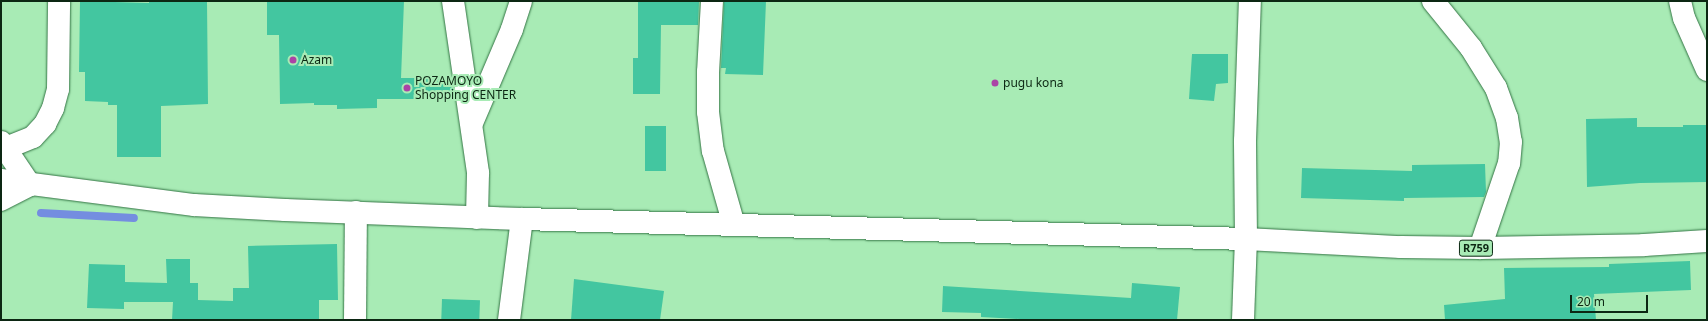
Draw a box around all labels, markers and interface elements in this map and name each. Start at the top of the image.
place label: Azam [301,53,332,67]
marker: Azam [288,55,298,65]
place label: POZAMOYO Shopping CENTER [415,74,516,102]
place label: pugu kona [1003,76,1064,90]
marker: pugu kona [990,78,1000,88]
marker: POZAMOYO Shopping CENTER [402,83,412,93]
road number: R759 [1458,239,1494,257]
scale bar [1572,287,1650,313]
text: 20 m [1577,293,1605,310]

